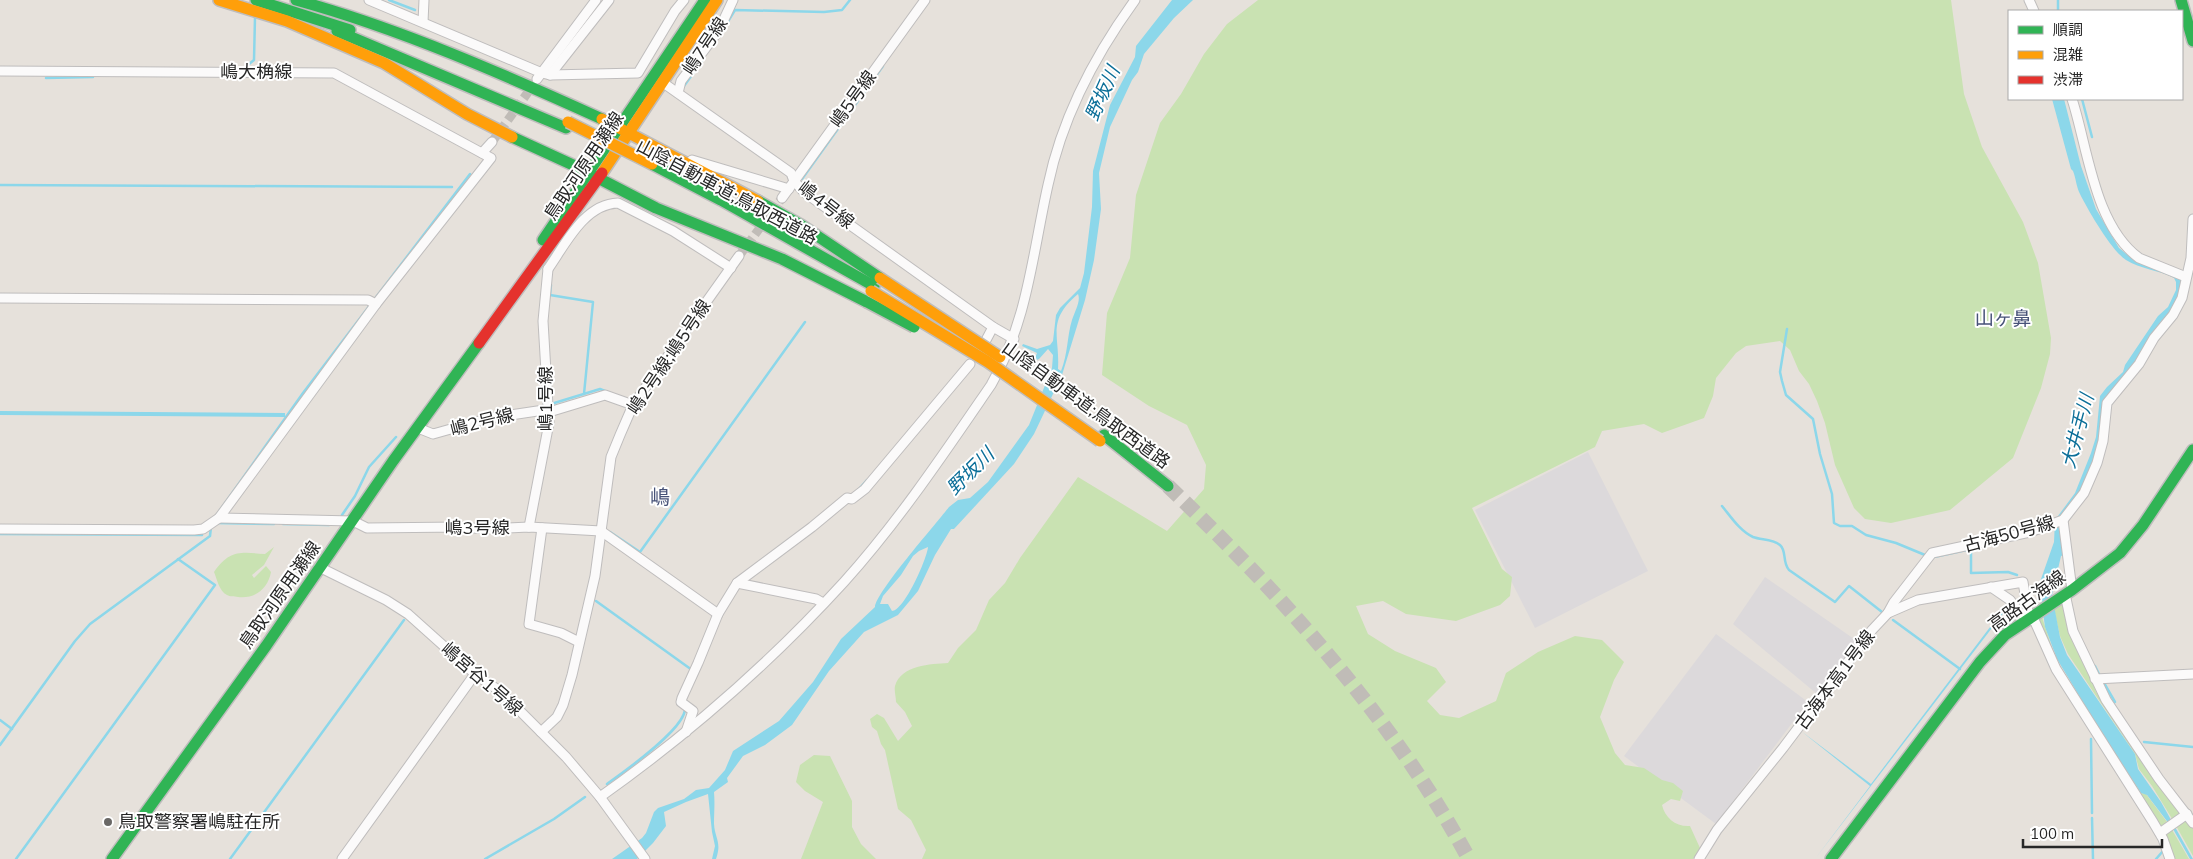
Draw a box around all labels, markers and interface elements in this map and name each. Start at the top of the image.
legend [2008,10,2183,100]
street label: 嶋7号線 [677,12,732,79]
text: 順調 [2053,20,2083,39]
text: 混雑 [2053,45,2083,64]
street label: 嶋大桷線 [220,60,292,83]
water label: 野坂川 [1079,60,1125,124]
street label: 嶋5号線 [824,66,881,132]
text: 渋滞 [2053,70,2083,89]
street label: 鳥取河原用瀬線 [539,107,628,224]
street label: 山陰自動車道;鳥取西道路 [633,134,822,249]
street label: 嶋4号線 [794,176,859,234]
street label: 嶋2号線;嶋5号線 [622,295,716,419]
district label: 山ヶ鼻 [1974,306,2032,330]
street label: 山陰自動車道;鳥取西道路 [998,336,1175,473]
street label: 嶋1号線 [534,367,557,431]
water label: 大井手川 [2056,389,2099,471]
street label: 嶋2号線 [448,403,516,441]
water label: 野坂川 [941,441,1000,500]
district label: 嶋 [650,484,670,509]
street label: 古海50号線 [1961,510,2057,557]
street label: 嶋3号線 [445,516,509,539]
street label: 鳥取河原用瀬線 [234,537,325,653]
street label: 高路古海線 [1984,565,2070,636]
street label: 古海本高1号線 [1790,625,1880,734]
street label: 嶋宮谷1号線 [437,637,528,720]
place label: 鳥取警察署嶋駐在所 [118,810,280,833]
marker: 鳥取警察署嶋駐在所 [102,816,114,828]
scale bar [2023,816,2162,848]
text: 100 m [2030,824,2074,843]

